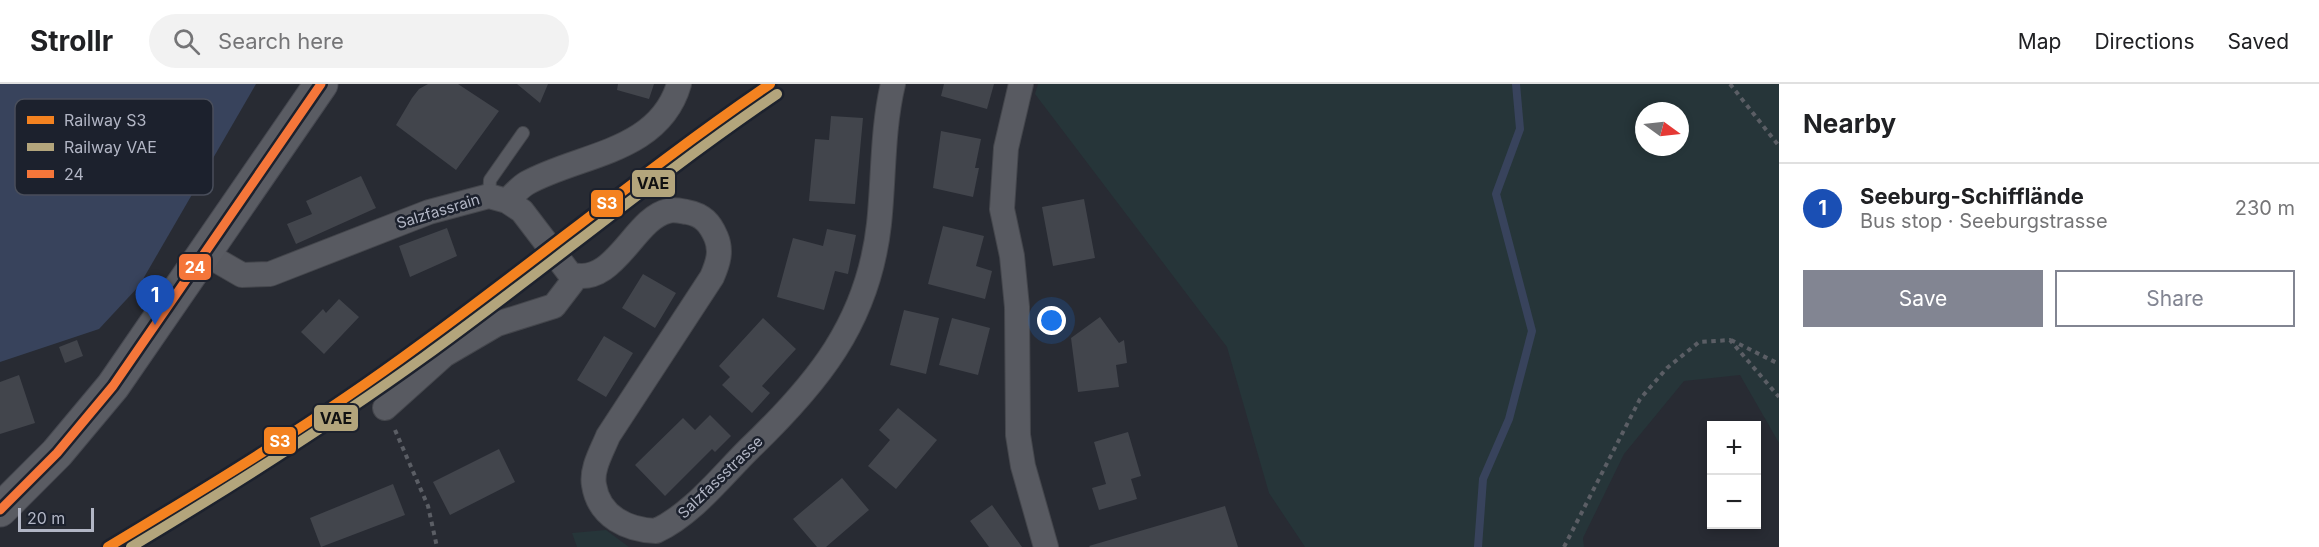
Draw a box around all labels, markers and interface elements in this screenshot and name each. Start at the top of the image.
search box [149,14,569,68]
text: Strollr [30,24,113,58]
icon: search [170,25,203,58]
text: Search here [218,28,344,54]
text: Map [2018,29,2061,54]
text: Directions [2094,29,2195,54]
text: Saved [2228,29,2289,54]
legend [15,99,213,195]
north arrow [1635,102,1689,156]
text: Nearby [1803,108,1896,139]
text: Railway S3 [64,110,146,130]
text: Railway VAE [64,137,157,157]
text: 24 [64,164,84,184]
line badge: VAE [631,169,676,198]
text: VAE [637,173,669,193]
text: Seeburg-Schifflände [1860,183,2084,209]
street label: Salzfassrain [394,189,482,233]
line badge: S3 [590,189,624,218]
text: S3 [597,193,617,213]
text: 1 [1818,196,1827,220]
text: 230 m [2235,196,2295,220]
text: Bus stop · Seeburgstrasse [1860,209,2108,233]
line badge: 24 [178,253,212,281]
text: 24 [185,257,206,277]
button: Save [1803,270,2043,327]
button: Share [2055,270,2295,327]
pin: 1 [136,276,174,325]
your location [1037,306,1066,335]
line badge: VAE [313,404,359,432]
text: VAE [320,408,352,428]
map controls [1707,421,1761,529]
button: + [1707,421,1761,475]
line badge: S3 [263,426,297,455]
text: S3 [270,431,290,451]
street label: Salzfassstrasse [673,432,767,522]
button: − [1707,475,1761,529]
scale bar [18,505,94,532]
text: 20 m [27,508,65,528]

